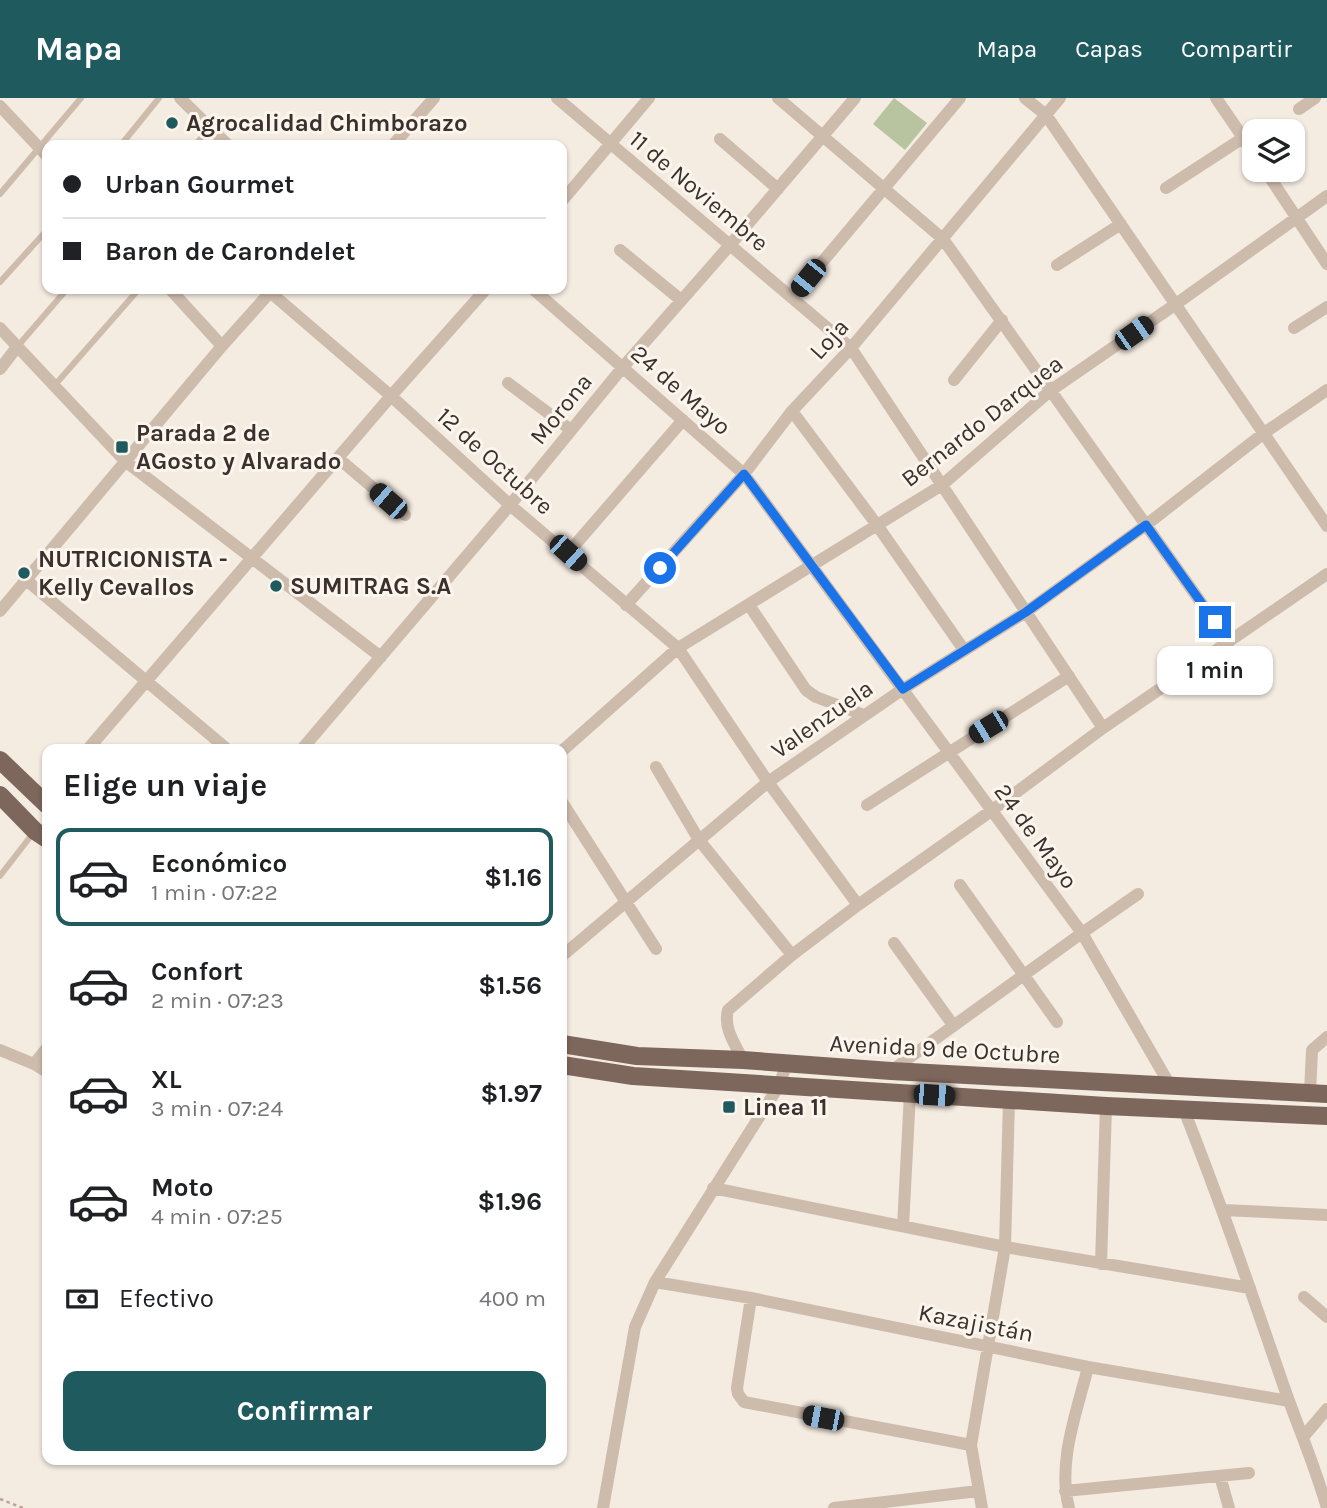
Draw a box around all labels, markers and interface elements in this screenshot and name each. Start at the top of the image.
text: Mapa [35,30,123,68]
text: Mapa [976,35,1037,63]
text: Capas [1075,35,1143,63]
text: Compartir [1181,35,1292,63]
place label: Agrocalidad Chimborazo [186,109,468,137]
marker: Agrocalidad Chimborazo [164,115,180,131]
map controls [1242,119,1305,182]
button: layers [1242,119,1305,182]
street label: 11 de Noviembre [624,125,774,257]
text: Urban Gourmet [105,169,295,200]
text: Baron de Carondelet [105,236,356,267]
car [787,255,830,301]
car [1111,312,1158,354]
street label: Loja [804,313,854,365]
street label: 24 de Mayo [625,339,737,441]
street label: Bernardo Darquea [896,349,1068,493]
street label: Morona [524,368,598,450]
street label: 12 de Octubre [431,402,559,520]
place label: Parada 2 de AGosto y Alvarado [136,419,341,475]
marker: Parada 2 de AGosto y Alvarado [114,439,130,455]
car [366,479,411,523]
car [546,531,591,575]
place label: NUTRICIONISTA - Kelly Cevallos [38,545,228,601]
route start [644,552,676,584]
marker: NUTRICIONISTA - Kelly Cevallos [16,565,32,581]
place label: SUMITRAG S.A [290,572,451,600]
marker: SUMITRAG S.A [268,578,284,594]
route end [1199,606,1231,638]
callout: 1 min [1157,646,1273,696]
text: 1 min [1186,657,1244,684]
street label: Valenzuela [766,674,878,764]
car [965,707,1012,747]
text: Elige un viaje [63,767,267,804]
street label: 24 de Mayo [988,778,1084,894]
icon: car [67,846,130,909]
text: Económico [151,848,287,879]
text: $1.16 [484,862,542,893]
text: 1 min · 07:22 [151,879,278,906]
icon: car [67,954,130,1017]
text: Confort [151,956,243,987]
text: $1.56 [478,970,542,1001]
text: 2 min · 07:23 [151,987,284,1014]
street label: Avenida 9 de Octubre [829,1029,1061,1069]
icon: car [67,1062,130,1125]
text: XL [151,1064,182,1095]
text: $1.97 [480,1078,542,1109]
car [913,1083,956,1107]
place label: Linea 11 [743,1093,828,1121]
text: 3 min · 07:24 [151,1095,283,1122]
marker: Linea 11 [721,1099,737,1115]
icon: car [67,1170,130,1233]
text: Moto [151,1172,213,1203]
text: $1.96 [478,1186,542,1217]
text: 4 min · 07:25 [151,1203,283,1230]
icon: cash [63,1280,101,1318]
text: Efectivo [119,1283,214,1314]
text: 400 m [479,1285,546,1312]
street label: Kazajistán [916,1298,1036,1348]
button: Confirmar [63,1371,546,1451]
car [801,1404,846,1432]

